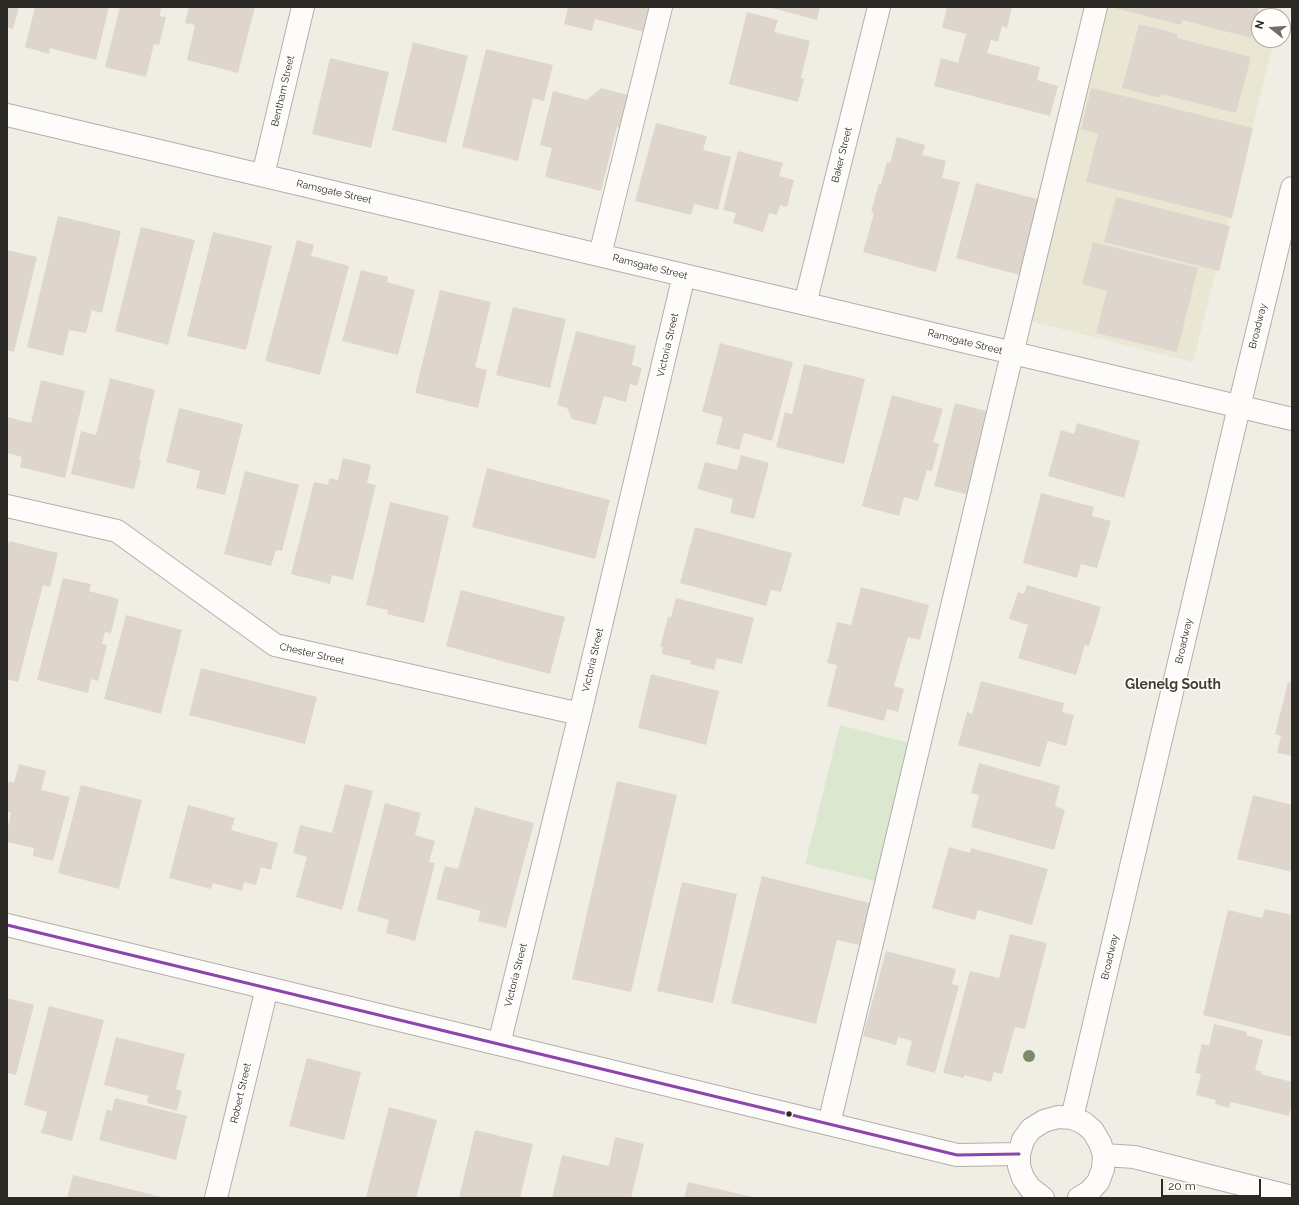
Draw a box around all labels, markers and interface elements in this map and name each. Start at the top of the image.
north arrow [1251,8,1291,48]
text: N [1253,19,1267,31]
street label: Bentham Street [269,54,297,128]
street label: Baker Street [829,126,855,184]
street label: Ramsgate Street [295,178,373,206]
street label: Ramsgate Street [611,252,689,282]
street label: Broadway [1247,302,1269,350]
street label: Victoria Street [655,312,681,378]
street label: Ramsgate Street [926,327,1004,357]
street label: Broadway [1173,617,1195,665]
street label: Victoria Street [580,627,606,693]
street label: Chester Street [278,641,346,667]
district label: Glenelg South [1125,677,1221,693]
street label: Broadway [1099,933,1121,981]
street label: Victoria Street [502,942,530,1008]
street label: Robert Street [228,1062,254,1124]
unlabelled marker [784,1109,794,1119]
scale bar [1163,1171,1263,1197]
text: 20 m [1168,1179,1196,1193]

